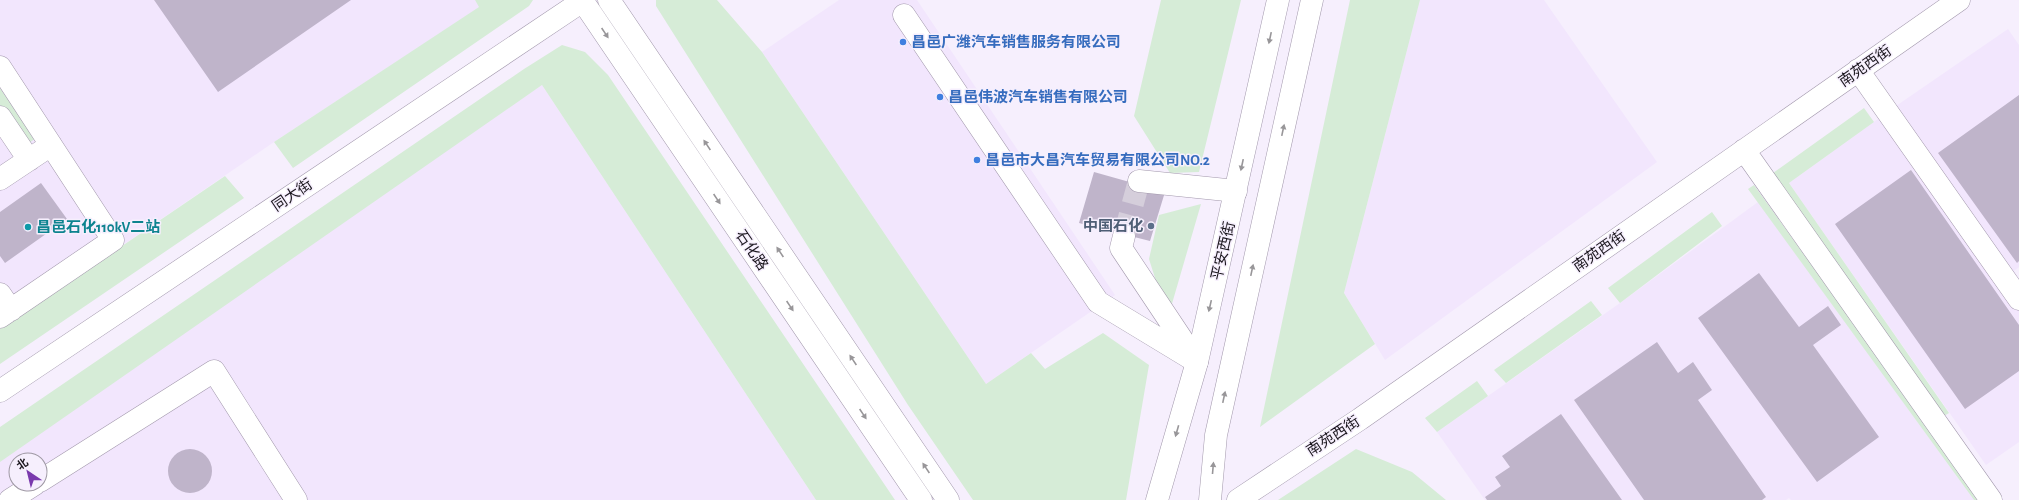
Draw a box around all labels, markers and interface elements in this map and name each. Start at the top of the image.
one-way arrow [601,28,609,39]
one-way arrow [1266,32,1272,44]
place label: 昌邑广潍汽车销售服务有限公司 [911,34,1121,50]
marker: 昌邑广潍汽车销售服务有限公司 [898,37,908,47]
street label: 南苑西街 [1836,42,1894,90]
place label: 昌邑伟波汽车销售有限公司 [948,89,1128,105]
marker: 昌邑伟波汽车销售有限公司 [935,92,945,102]
one-way arrow [1281,123,1287,136]
one-way arrow [703,140,711,150]
place label: 昌邑市大昌汽车贸易有限公司NO.2 [985,152,1210,168]
marker: 昌邑市大昌汽车贸易有限公司NO.2 [972,155,982,165]
one-way arrow [1238,159,1244,171]
street label: 同大街 [269,176,315,214]
one-way arrow [713,194,721,204]
place label: 中国石化 [1083,217,1143,234]
place label: 昌邑石化110kV二站 [36,218,160,235]
street label: 平安西街 [1208,220,1238,282]
marker: 中国石化 [1146,221,1156,231]
marker: 昌邑石化110kV二站 [23,222,33,232]
street label: 石化路 [733,226,772,273]
street label: 南苑西街 [1570,227,1628,275]
one-way arrow [776,247,784,258]
one-way arrow [1250,264,1256,276]
one-way arrow [1207,299,1213,312]
one-way arrow [786,301,794,312]
one-way arrow [849,355,857,365]
one-way arrow [1222,391,1228,403]
one-way arrow [859,409,867,419]
street label: 南苑西街 [1303,413,1363,459]
one-way arrow [1174,426,1180,438]
north arrow [8,452,48,492]
text: 北 [15,457,30,472]
one-way arrow [1210,462,1216,474]
one-way arrow [922,463,930,473]

